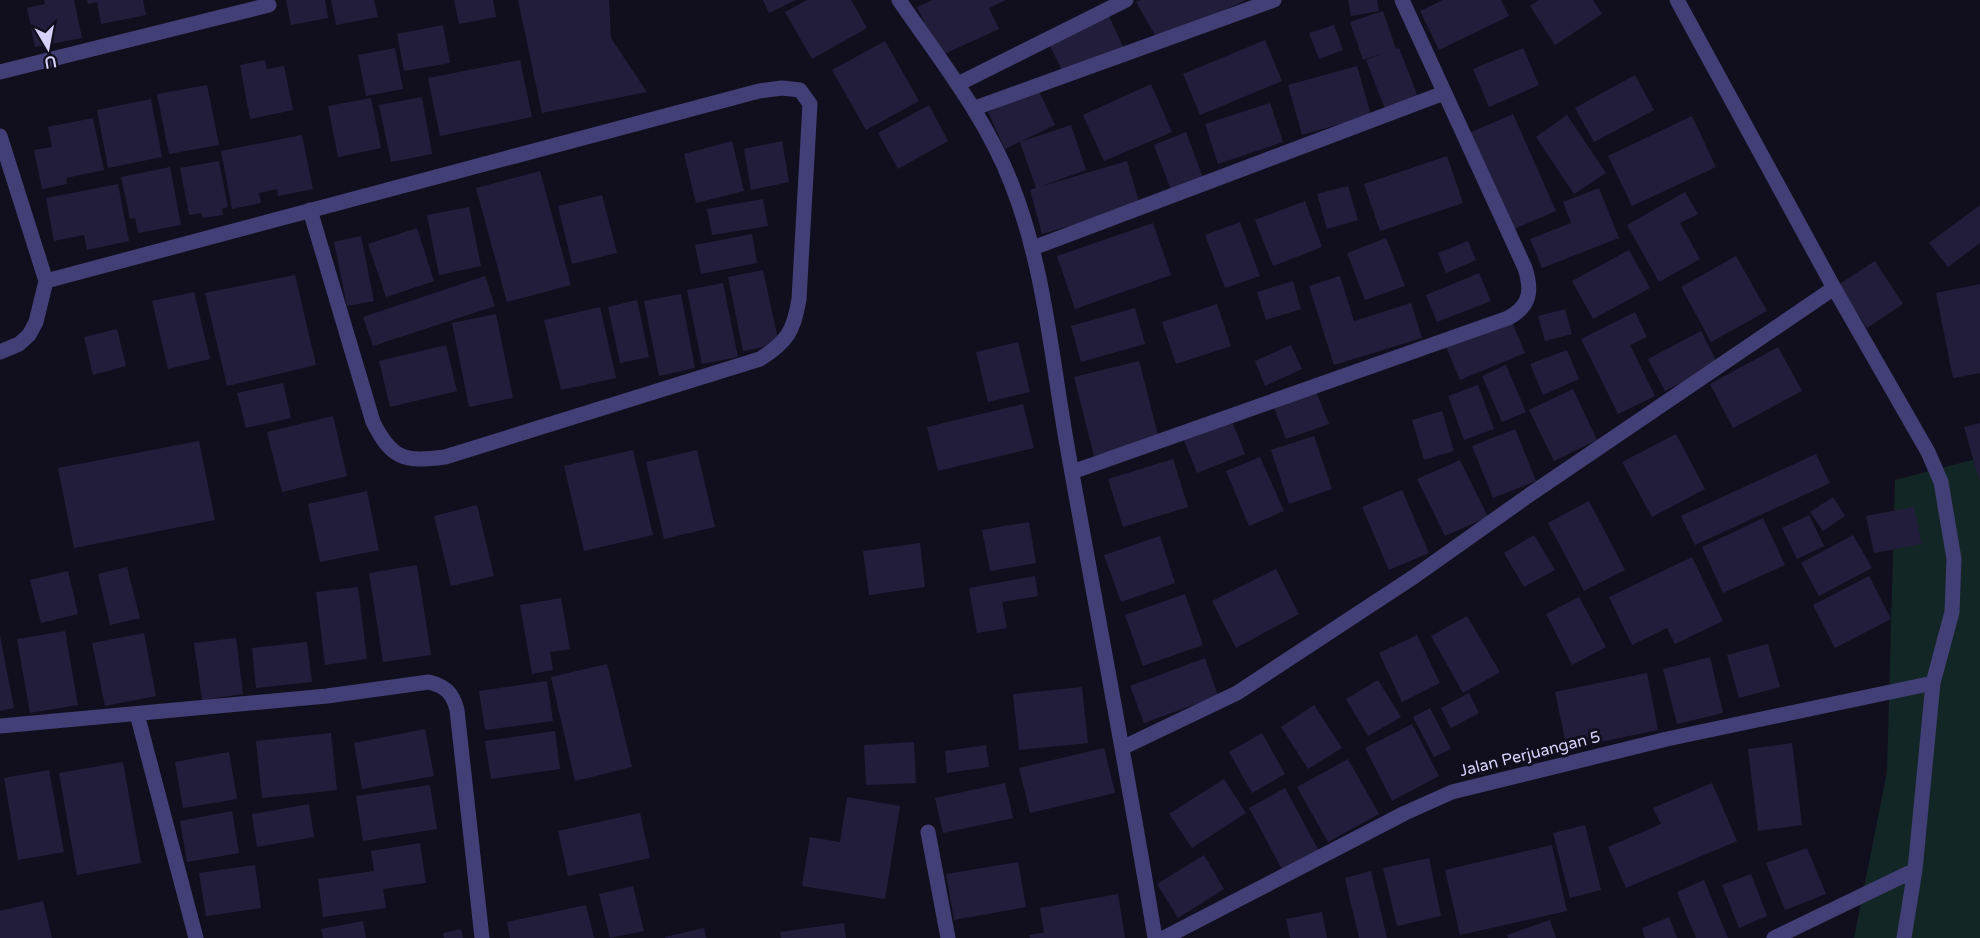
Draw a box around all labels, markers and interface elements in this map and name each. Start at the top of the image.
north arrow [18,18,78,78]
text: U [43,51,58,73]
street label: Jalan Perjuangan 5 [1457,727,1603,781]

